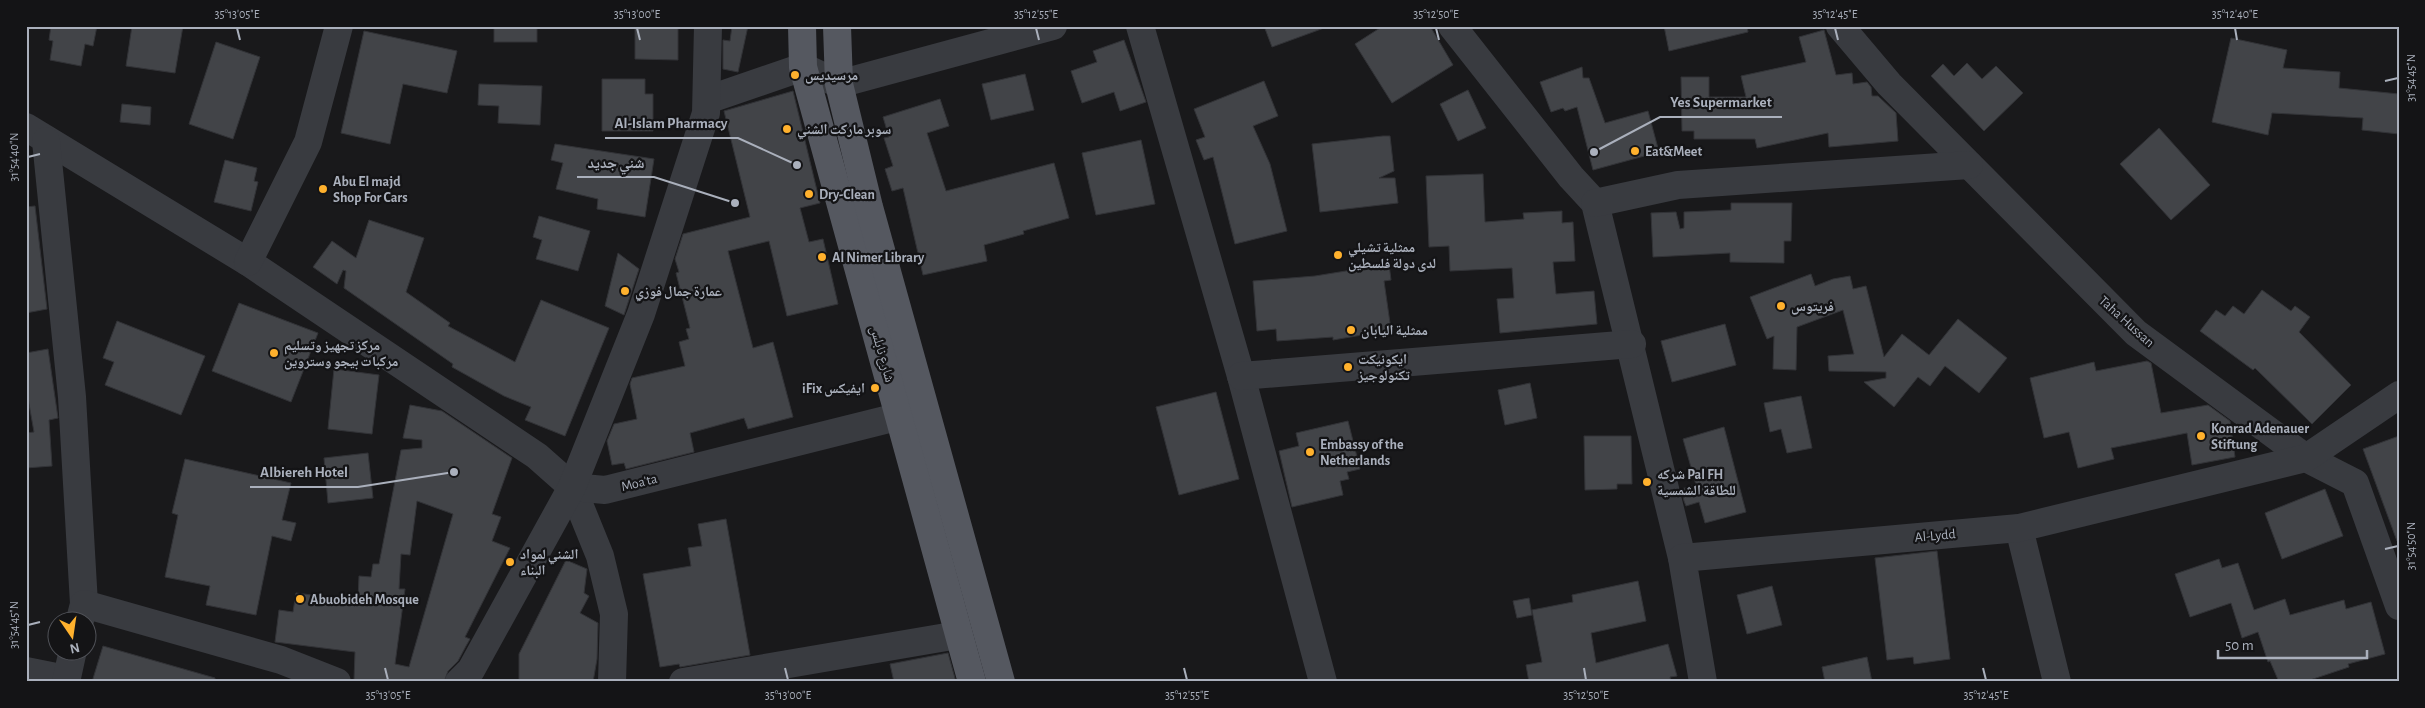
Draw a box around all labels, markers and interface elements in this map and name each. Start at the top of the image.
text: 35°13'05"E [214,8,260,20]
text: 35°13'00"E [614,8,660,20]
text: 35°12'55"E [1014,8,1058,20]
text: 35°12'50"E [1413,8,1459,20]
text: 35°12'45"E [1813,8,1858,20]
text: 35°12'40"E [2212,8,2258,20]
text: 31°54'45"N [2405,54,2417,102]
marker: مرسيديس [789,69,801,81]
place label: مرسيديس [805,69,858,84]
callout: Yes Supermarket [1660,87,1782,117]
text: Yes Supermarket [1670,95,1772,110]
callout: Al-Islam Pharmacy [605,108,738,138]
text: Al-Islam Pharmacy [614,116,728,131]
marker: سوبر ماركت الشني [781,123,793,135]
place label: سوبر ماركت الشني [797,123,892,140]
text: 31°54'40"N [8,132,20,182]
marker: Eat&Meet [1629,145,1641,157]
place label: Eat&Meet [1645,145,1702,159]
callout: شني جديد [577,147,654,177]
text: شني جديد [588,156,644,175]
place label: Abu El majd Shop For Cars [333,175,408,205]
marker: Abu El majd Shop For Cars [317,183,329,195]
marker: Dry-Clean [803,188,815,200]
place label: Dry-Clean [819,188,875,202]
place label: ممثلية تشيلي لدى دولة فلسطين [1348,241,1436,272]
marker: ممثلية تشيلي لدى دولة فلسطين [1332,249,1344,261]
marker: Al Nimer Library [816,251,828,263]
place label: Al Nimer Library [832,251,925,265]
marker: عمارة جمال فوزي [619,285,631,297]
place label: عمارة جمال فوزي [635,285,722,302]
street label: Taha Hussan [2096,293,2157,350]
marker: فريتوس [1775,300,1787,312]
place label: فريتوس [1791,300,1834,315]
marker: ممثلية اليابان [1345,324,1357,336]
place label: ممثلية اليابان [1361,324,1428,339]
street label: شارع نابلس [865,325,897,385]
place label: مركز تجهيز وتسليم مركبات بيجو وستروين [284,339,398,370]
marker: مركز تجهيز وتسليم مركبات بيجو وستروين [268,347,280,359]
place label: ايكونيكت تكنولوجيز [1357,353,1410,383]
marker: ايكونيكت تكنولوجيز [1342,361,1354,373]
place label: iFix ايفيكس [802,382,865,397]
marker: iFix ايفيكس [869,382,881,394]
place label: Konrad Adenauer Stiftung [2211,422,2309,452]
marker: Konrad Adenauer Stiftung [2195,430,2207,442]
place label: Embassy of the Netherlands [1320,438,1404,468]
marker: Embassy of the Netherlands [1304,446,1316,458]
callout: Albiereh Hotel [250,457,358,487]
text: Albiereh Hotel [260,465,348,480]
place label: شركه Pal FH للطاقة الشمسية [1657,468,1736,498]
street label: Moa'ta [620,472,659,494]
marker: شركه Pal FH للطاقة الشمسية [1641,476,1653,488]
text: 31°54'50"N [2405,522,2417,570]
street label: Al-Lydd [1914,527,1956,545]
place label: الشني لمواد البناء [520,548,578,579]
marker: الشني لمواد البناء [504,556,516,568]
marker: Abuobideh Mosque [294,593,306,605]
place label: Abuobideh Mosque [310,593,419,607]
text: 31°54'45"N [8,601,20,649]
north arrow [48,610,98,660]
scale bar [2218,628,2366,660]
text: 50 m [2225,638,2254,653]
text: N [68,640,81,656]
text: 35°13'05"E [365,689,411,701]
text: 35°13'00"E [765,689,811,701]
text: 35°12'55"E [1165,689,1209,701]
text: 35°12'50"E [1563,689,1609,701]
text: 35°12'45"E [1964,689,2009,701]

